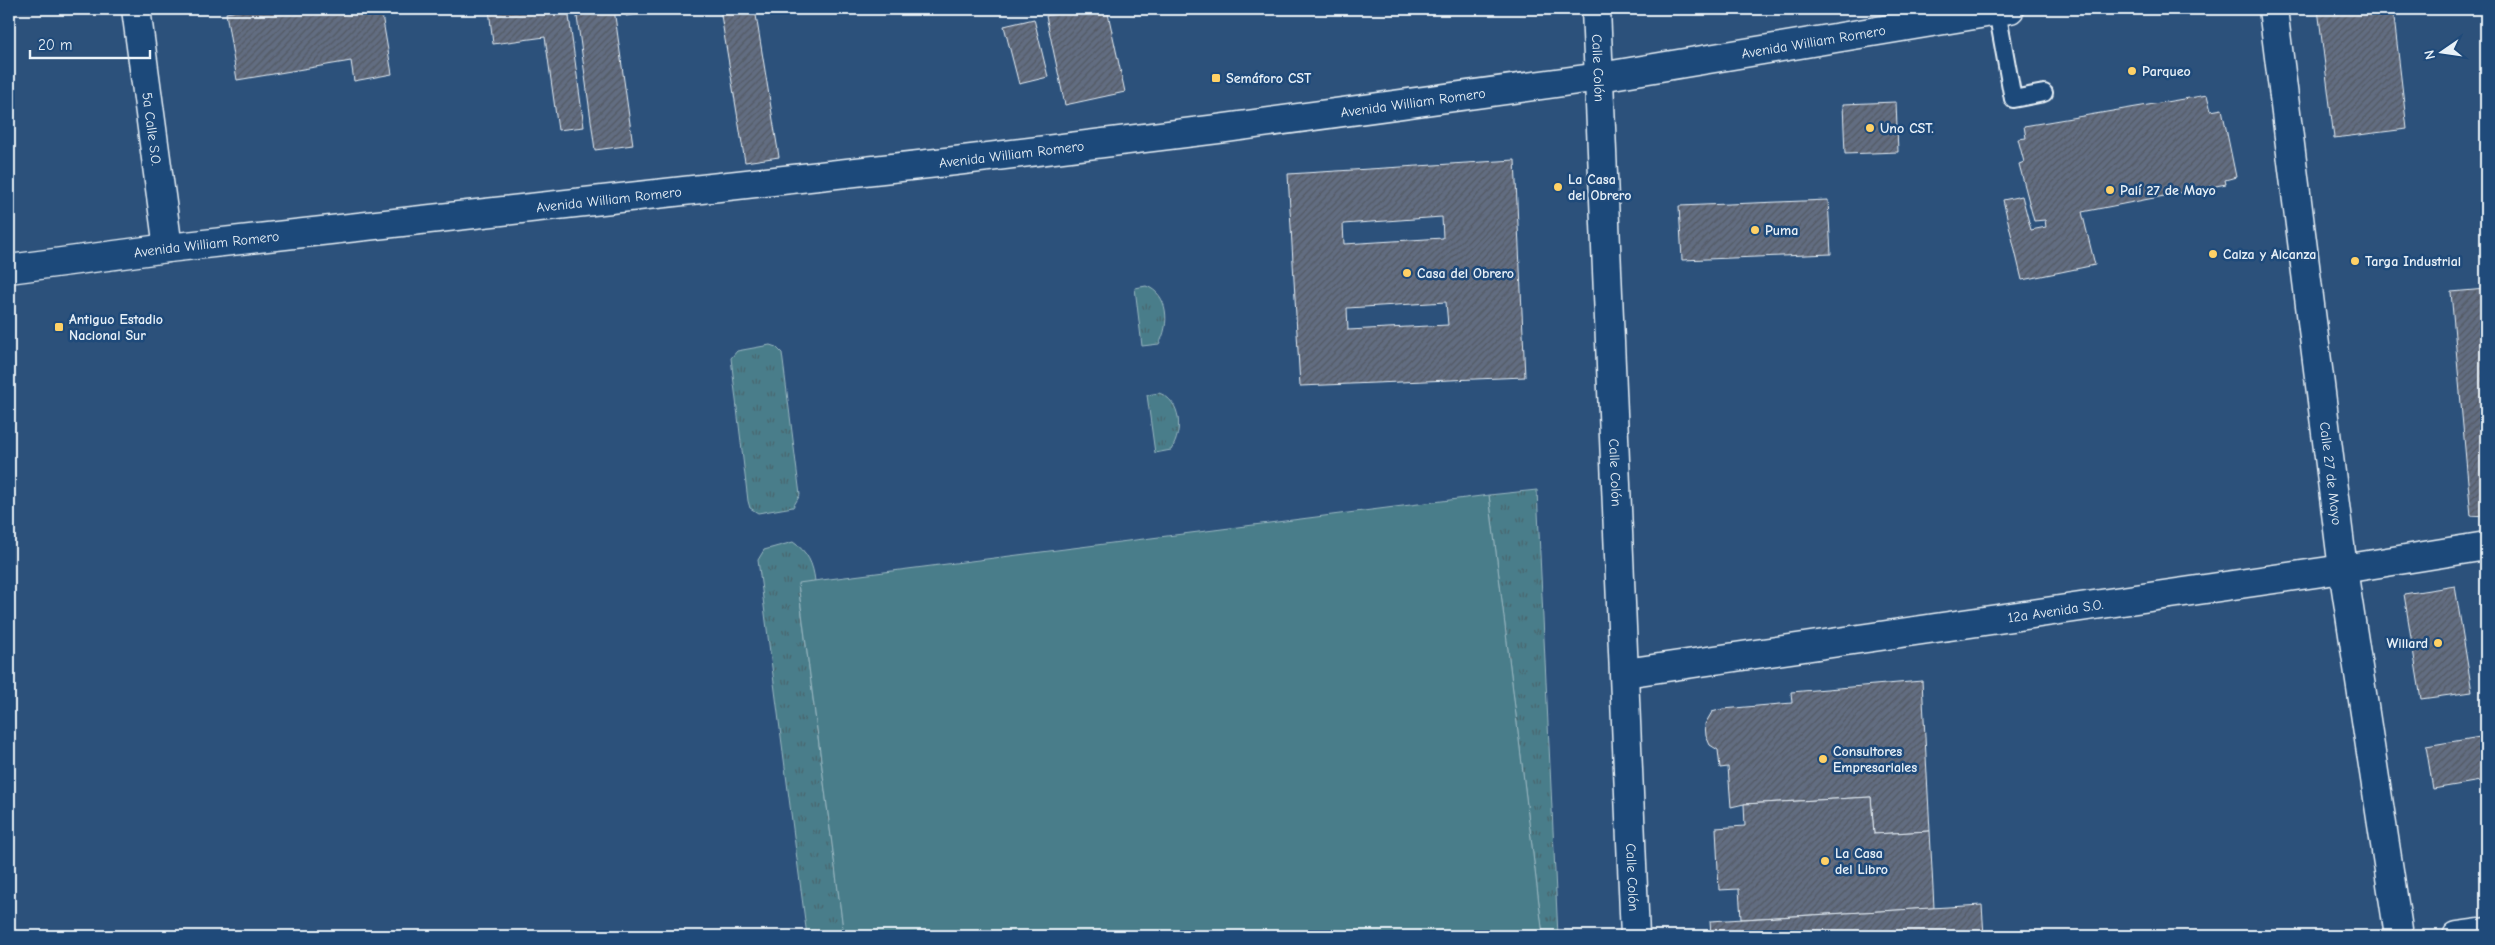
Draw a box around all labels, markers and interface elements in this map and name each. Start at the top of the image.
street label: Avenida William Romero [1740,22,1887,62]
scale bar [30,28,150,60]
north arrow [2418,28,2468,78]
street label: Calle Colón [1588,34,1608,102]
text: 20 m [38,36,72,54]
text: N [2421,48,2439,61]
place label: Parqueo [2142,63,2191,80]
marker: Parqueo [2126,65,2138,77]
place label: Semáforo CST [1226,70,1312,87]
marker: Semáforo CST [1210,72,1222,84]
street label: Avenida William Romero [1340,85,1487,121]
street label: 5a Calle S.O. [138,91,165,167]
place label: Uno CST. [1880,120,1934,137]
marker: Uno CST. [1864,122,1876,134]
street label: Avenida William Romero [938,137,1085,172]
place label: La Casa del Obrero [1568,171,1632,204]
marker: La Casa del Obrero [1552,181,1564,193]
place label: Palí 27 de Mayo [2120,182,2216,199]
street label: Avenida William Romero [535,183,683,216]
marker: Palí 27 de Mayo [2104,184,2116,196]
place label: Puma [1765,222,1798,239]
marker: Puma [1749,224,1761,236]
street label: Avenida William Romero [133,228,280,261]
place label: Calza y Alcanza [2223,246,2316,263]
marker: Calza y Alcanza [2207,248,2219,260]
place label: Targa Industrial [2365,253,2461,270]
marker: Targa Industrial [2349,255,2361,267]
place label: Casa del Obrero [1417,265,1514,282]
marker: Casa del Obrero [1401,267,1413,279]
place label: Antiguo Estadio Nacional Sur [69,311,163,344]
marker: Antiguo Estadio Nacional Sur [53,321,65,333]
street label: Calle 27 de Mayo [2316,421,2345,526]
street label: Calle Colón [1605,438,1625,507]
street label: 12a Avenida S.O. [2007,596,2104,626]
place label: Willard [2386,635,2428,652]
marker: Willard [2432,637,2444,649]
place label: Consultores Empresariales [1833,743,1917,776]
marker: Consultores Empresariales [1817,753,1829,765]
street label: Calle Colón [1622,843,1642,912]
place label: La Casa del Libro [1835,845,1888,878]
marker: La Casa del Libro [1819,855,1831,867]

